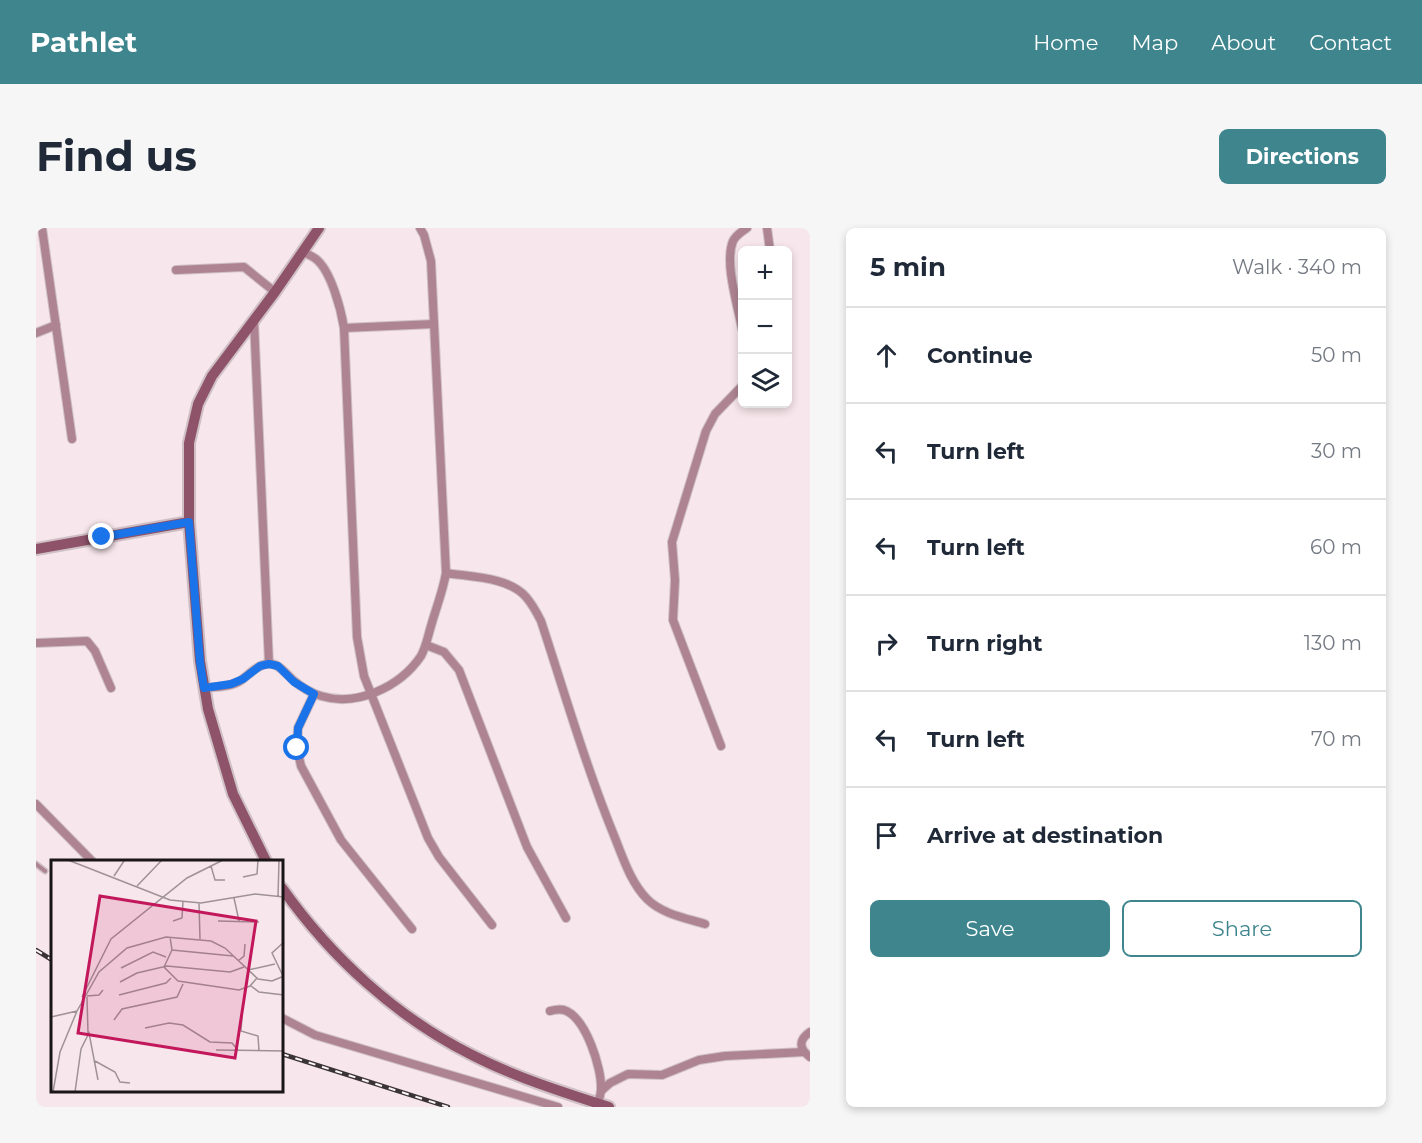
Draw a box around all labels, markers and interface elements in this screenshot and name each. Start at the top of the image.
text: Pathlet [30,25,137,59]
text: Home [1033,30,1098,55]
text: Map [1131,30,1178,55]
text: About [1211,30,1276,55]
text: Contact [1309,30,1392,55]
button: Directions [1219,129,1386,184]
text: Find us [36,130,197,182]
map controls [738,246,792,408]
button: + [738,246,792,300]
text: 5 min [870,251,946,283]
text: Walk · 340 m [1232,255,1362,279]
button: − [738,300,792,354]
icon: ahead [870,339,903,372]
text: Continue [927,342,1033,369]
text: 50 m [1311,343,1362,367]
button: layers [738,354,792,408]
icon: left [870,435,903,468]
text: Turn left [927,438,1025,465]
text: 30 m [1311,439,1362,463]
route end [88,523,114,549]
icon: left [870,531,903,564]
text: Turn left [927,534,1025,561]
text: 60 m [1310,535,1362,559]
icon: right [870,627,903,660]
text: Turn right [927,630,1042,657]
text: 130 m [1304,631,1362,655]
icon: left [870,723,903,756]
text: Turn left [927,726,1025,753]
text: 70 m [1311,727,1362,751]
route start [283,734,309,760]
icon: arrive [870,819,903,852]
text: Arrive at destination [927,822,1163,849]
inset map [51,860,284,1092]
button: Save [870,900,1110,957]
button: Share [1122,900,1362,957]

